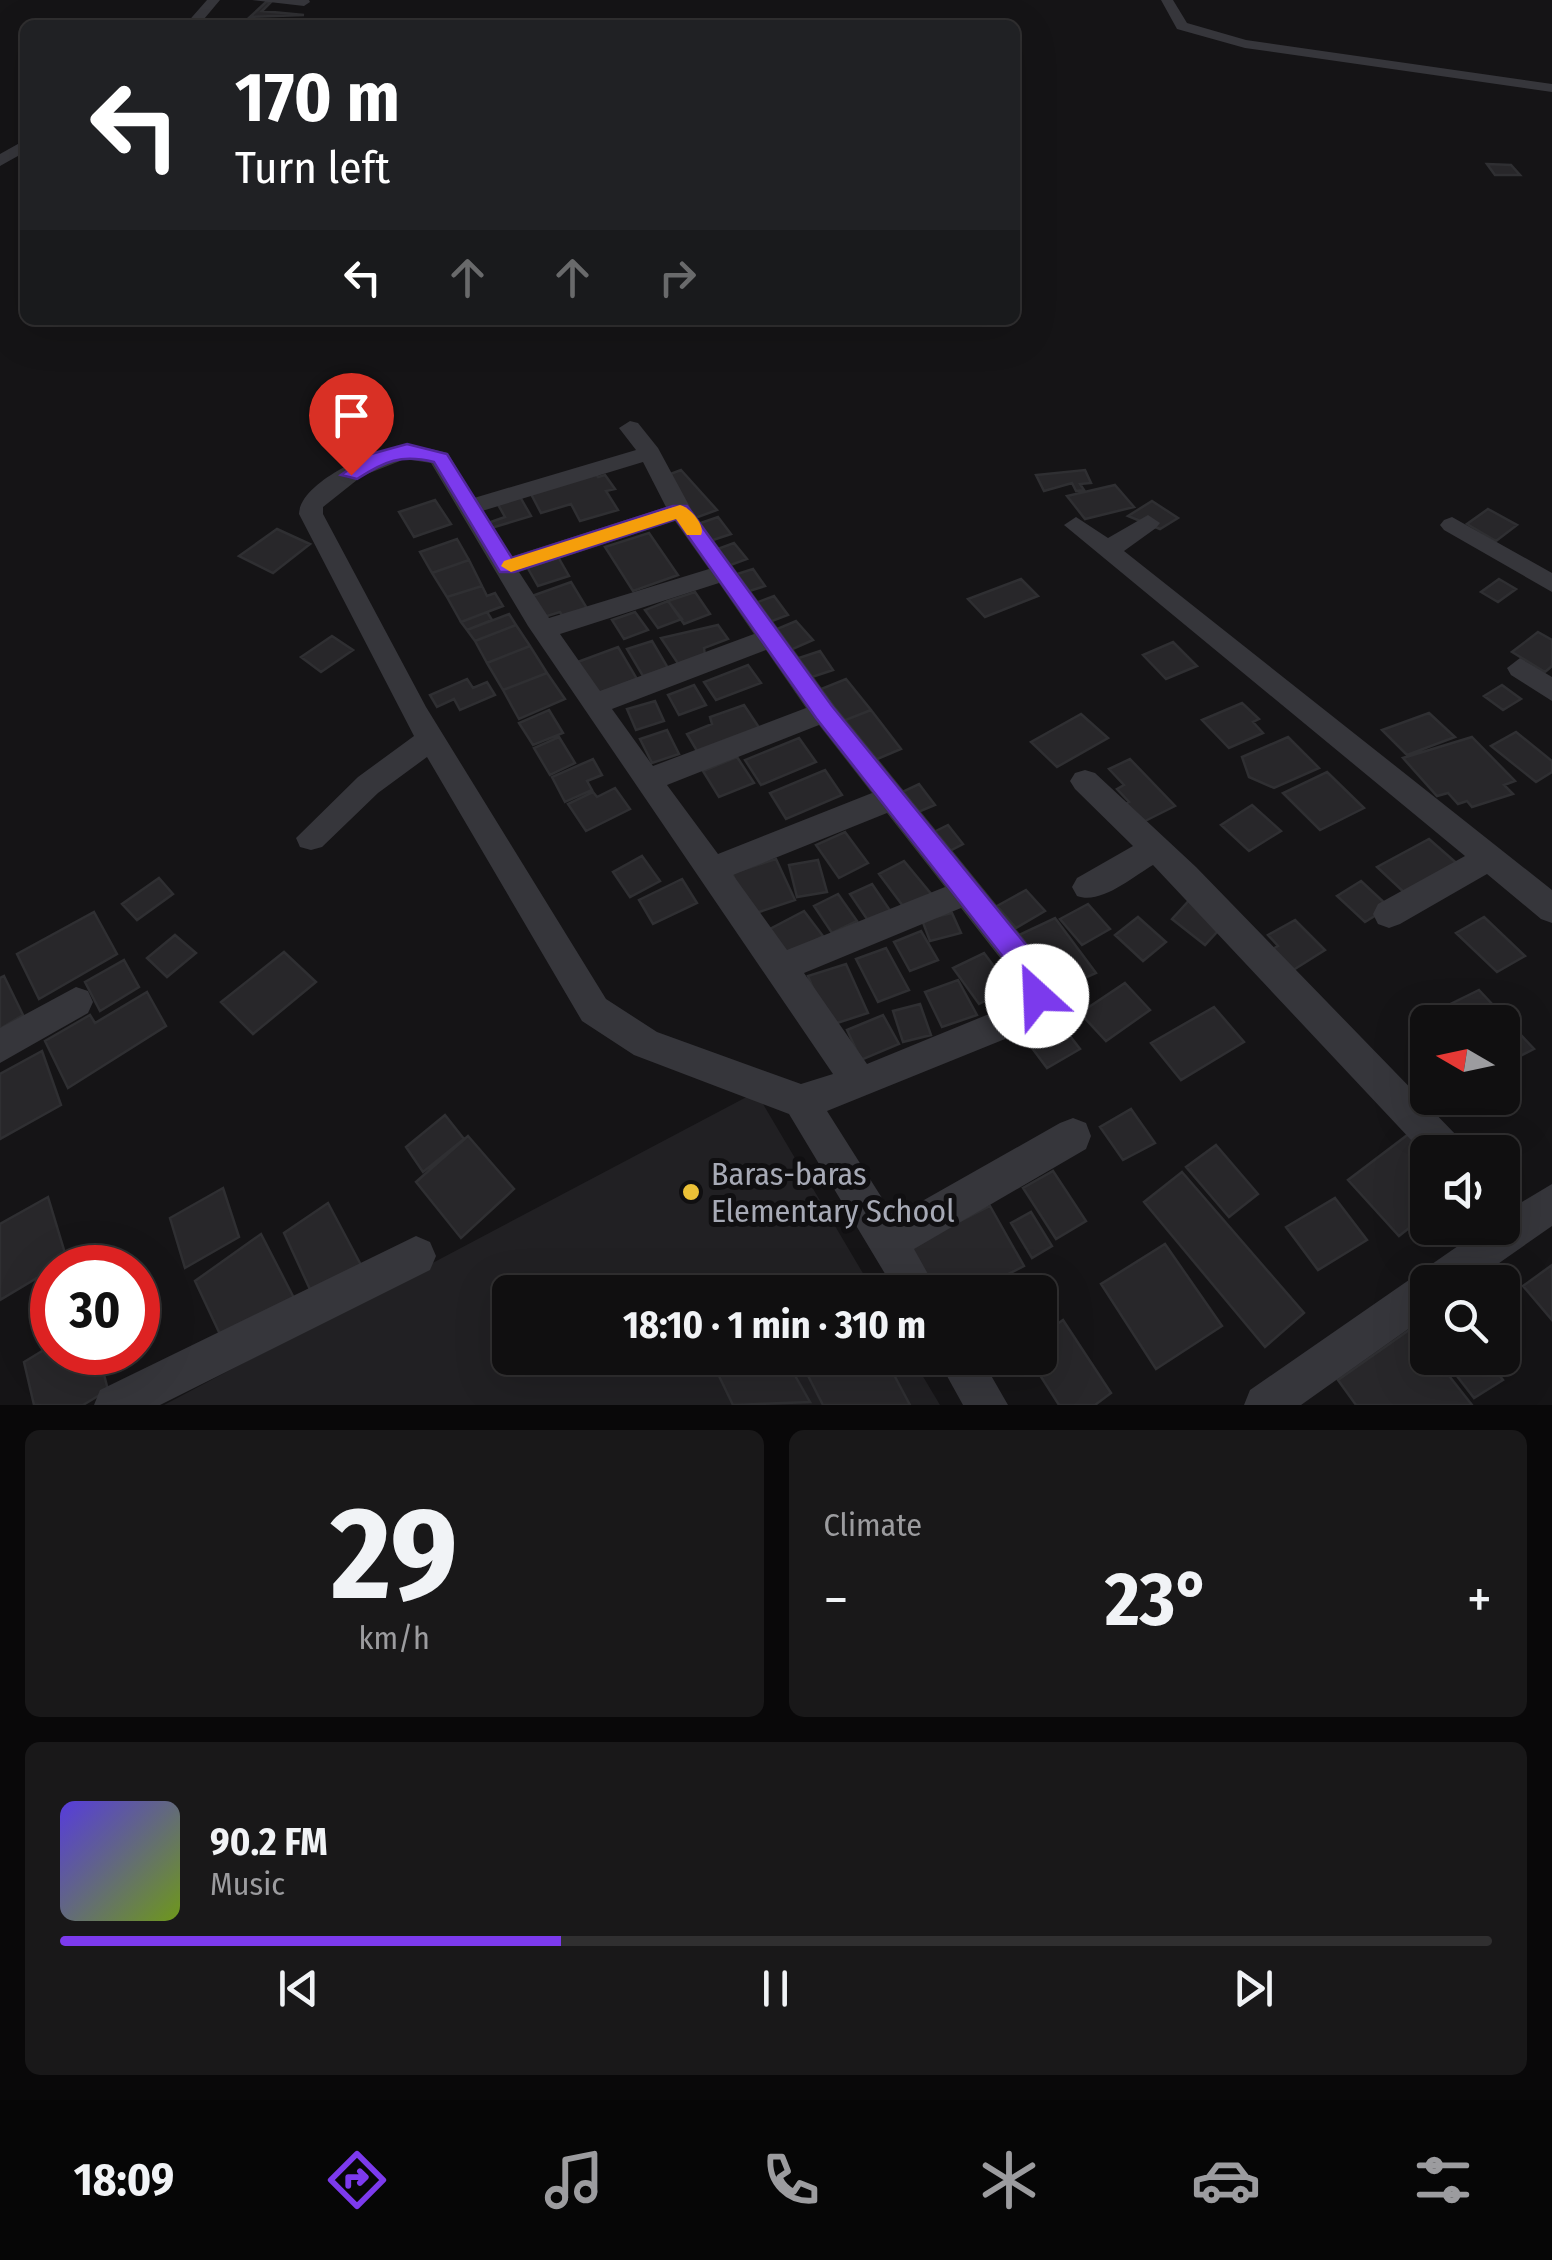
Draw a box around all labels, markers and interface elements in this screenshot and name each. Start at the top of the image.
text: 170 m [235,56,400,140]
icon: left [70,60,200,190]
text: Turn left [235,141,390,195]
icon: left [335,250,390,305]
icon: ahead [440,250,495,305]
icon: ahead [545,250,600,305]
icon: right [650,250,705,305]
pin [309,373,394,476]
icon: arrive [324,388,379,443]
position arrow [985,944,1089,1048]
north arrow [1410,1005,1520,1115]
map controls [1410,1005,1520,1375]
button: sound [1410,1135,1520,1245]
place label: Baras-baras Elementary School [711,1155,955,1230]
marker: Baras-baras Elementary School [680,1181,702,1203]
speed limit sign: 30 [30,1245,160,1375]
button: search [1410,1265,1520,1375]
text: 18:10 · 1 min · 310 m [623,1302,926,1348]
text: 29 [331,1476,458,1632]
text: Climate [824,1506,922,1544]
text: 23° [1105,1555,1210,1645]
text: − [824,1567,848,1633]
text: + [1467,1567,1492,1633]
text: km/h [359,1619,430,1657]
text: 90.2 FM [210,1819,328,1865]
text: Music [210,1865,285,1903]
icon: previous [271,1961,326,2016]
icon: pause [748,1961,803,2016]
icon: next [1226,1961,1281,2016]
icon: directions [322,2145,392,2215]
icon: music [539,2145,609,2215]
icon: phone [756,2145,826,2215]
icon: climate [974,2145,1044,2215]
icon: car [1191,2145,1261,2215]
icon: filters [1408,2145,1478,2215]
text: 18:09 [74,2153,174,2207]

